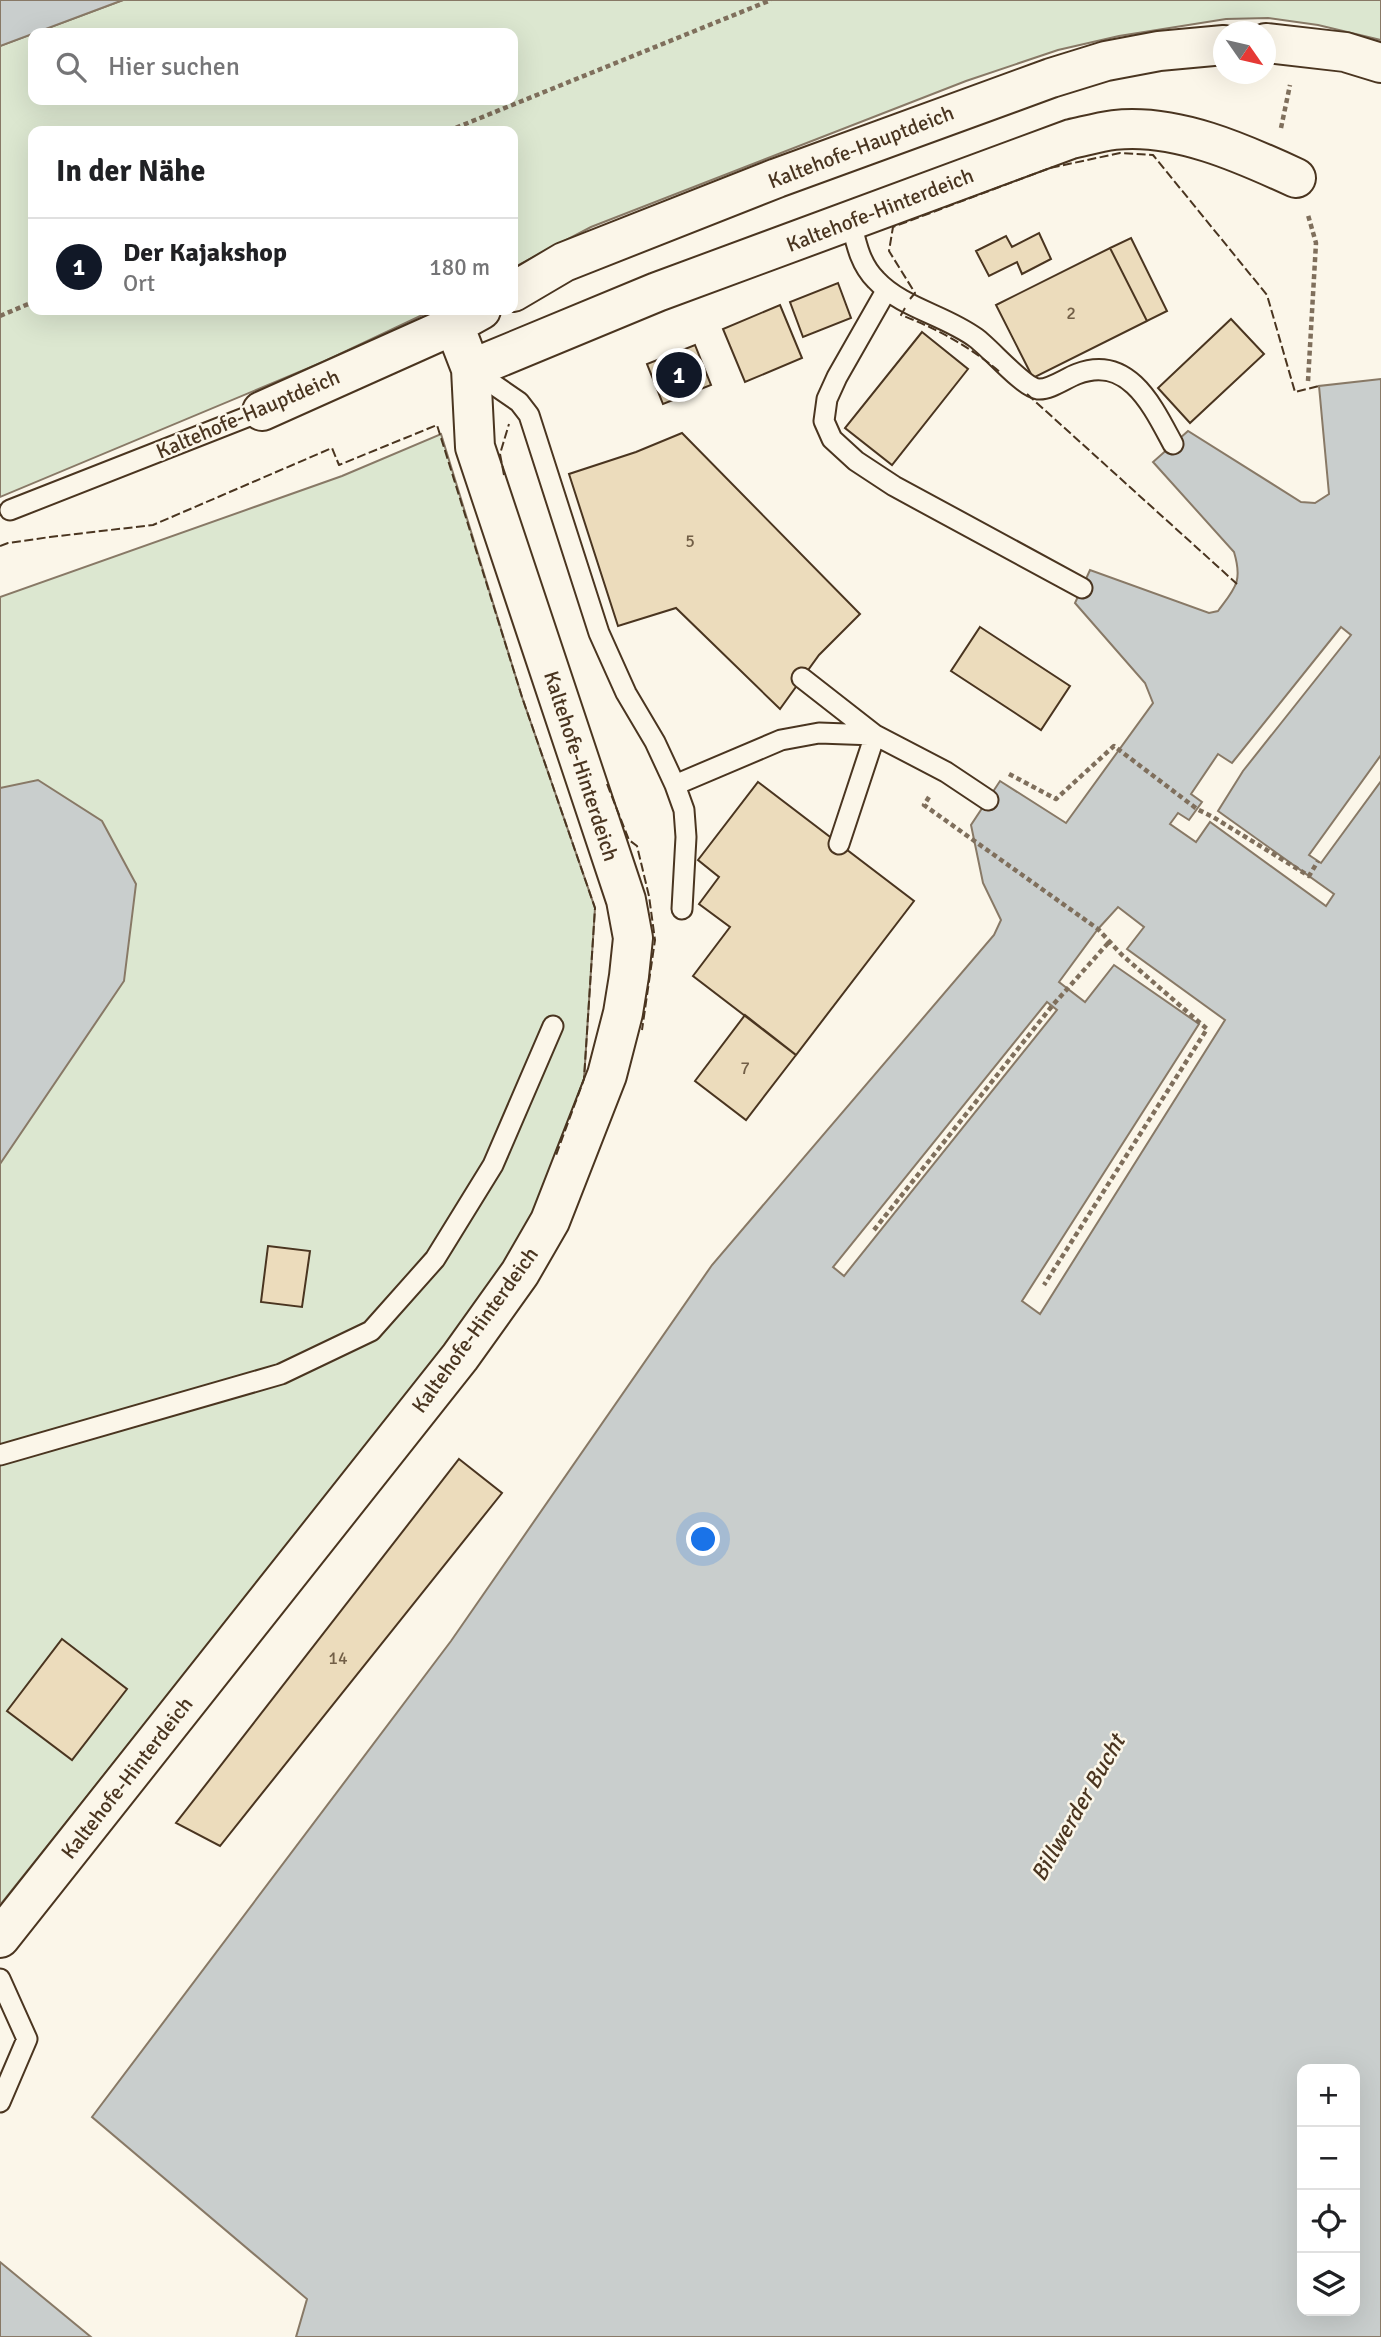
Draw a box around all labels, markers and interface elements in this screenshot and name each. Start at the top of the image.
north arrow [1213,21,1276,84]
search box [28,28,518,105]
icon: search [52,48,90,86]
text: Hier suchen [108,51,240,83]
street label: Kaltehofe-Hauptdeich [764,100,958,194]
text: In der Nähe [56,153,205,190]
street label: Kaltehofe-Hinterdeich [783,162,977,258]
text: Der Kajakshop [123,237,287,269]
text: 1 [73,253,85,282]
text: 180 m [429,253,490,282]
text: Ort [123,269,155,298]
house number: 2 [1066,302,1076,324]
pin: 1 [656,349,702,401]
street label: Kaltehofe-Hauptdeich [152,364,344,464]
house number: 5 [685,530,695,552]
street label: Kaltehofe-Hinterdeich [538,667,624,865]
house number: 7 [740,1057,750,1079]
street label: Kaltehofe-Hinterdeich [406,1242,544,1418]
your location [686,1522,720,1556]
house number: 14 [328,1647,348,1669]
street label: Kaltehofe-Hinterdeich [56,1692,198,1864]
water label: Billwerder Bucht [1024,1727,1133,1886]
map controls [1297,2064,1360,2316]
button: + [1297,2064,1360,2127]
button: − [1297,2127,1360,2190]
button: locate [1297,2190,1360,2253]
button: layers [1297,2253,1360,2316]

